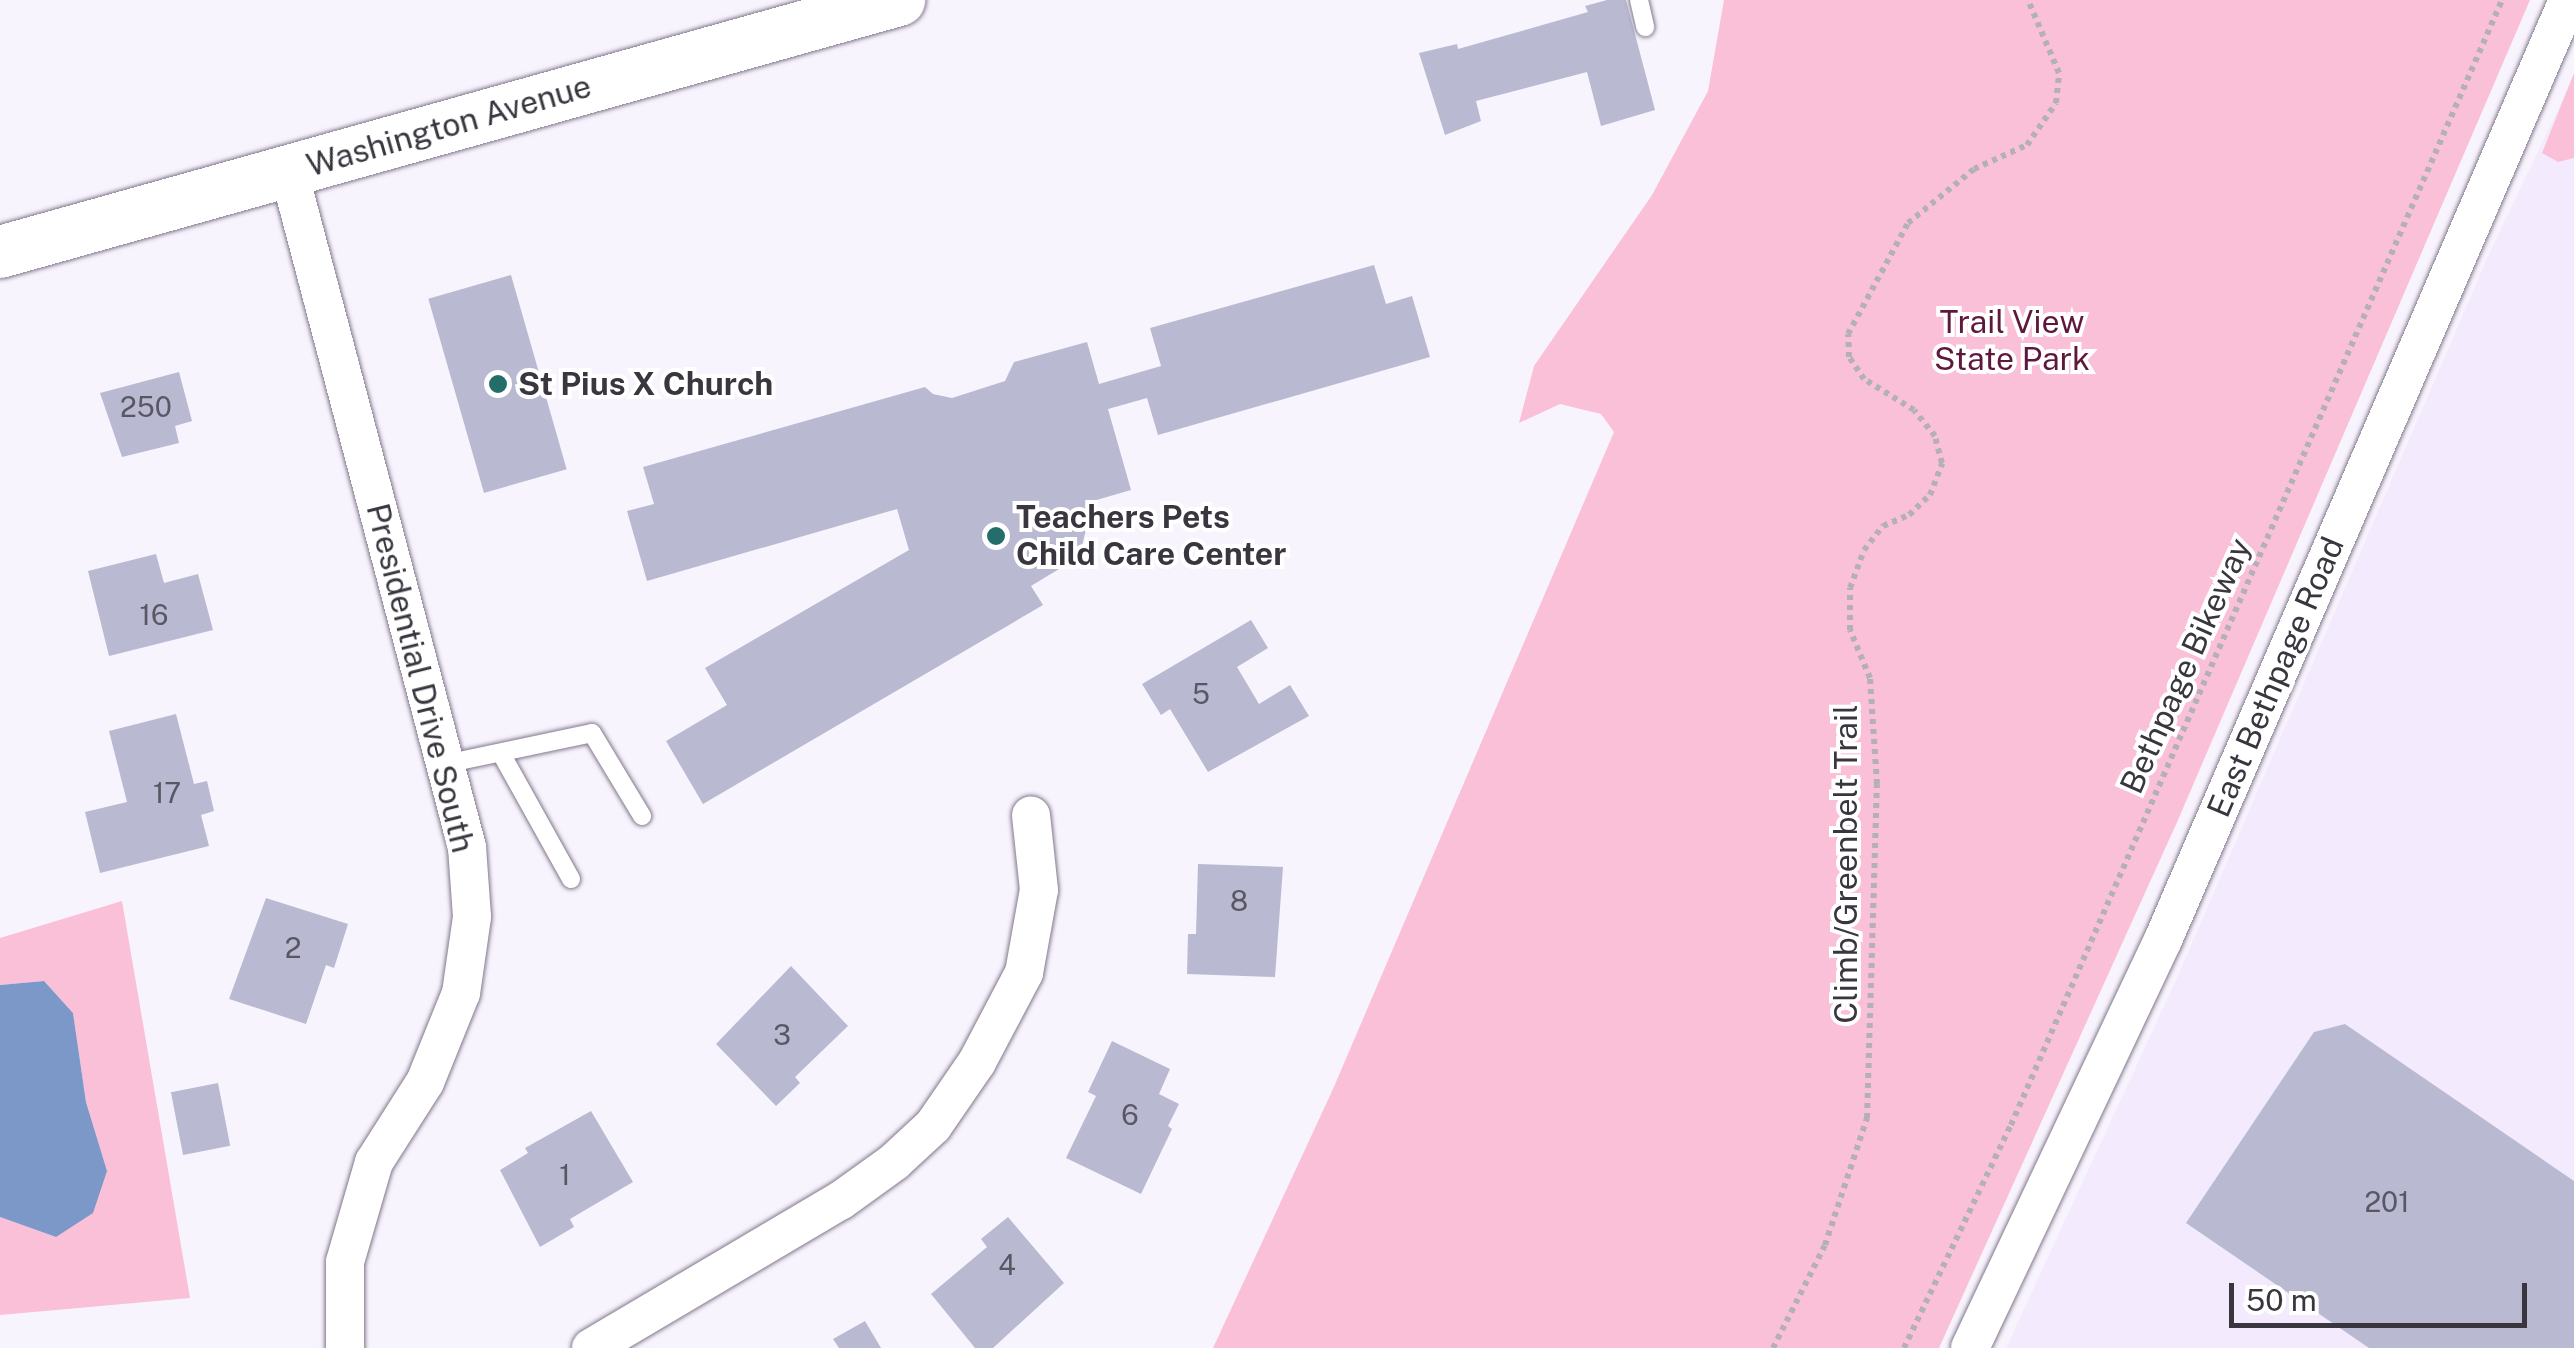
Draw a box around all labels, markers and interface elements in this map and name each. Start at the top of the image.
street label: Washington Avenue [302,67,596,185]
park label: Trail View State Park [1934,304,2090,379]
place label: St Pius X Church [518,365,774,403]
marker: St Pius X Church [487,373,509,395]
house number: 250 [120,390,172,424]
street label: Presidential Drive South [358,499,482,857]
place label: Teachers Pets Child Care Center [1016,499,1287,574]
marker: Teachers Pets Child Care Center [985,525,1007,547]
street label: East Bethpage Road [2200,531,2352,823]
street label: Bethpage Bikeway [2112,532,2260,800]
house number: 16 [140,598,168,632]
house number: 5 [1192,677,1210,711]
street label: Climb/Greenbelt Trail [1827,704,1865,1024]
house number: 17 [153,776,181,810]
house number: 8 [1230,884,1248,918]
house number: 2 [285,931,301,965]
house number: 3 [773,1018,791,1052]
house number: 6 [1121,1098,1139,1132]
house number: 1 [559,1158,571,1192]
house number: 201 [2364,1185,2410,1219]
house number: 4 [998,1248,1016,1282]
scale bar [2234,1263,2532,1325]
text: 50 m [2246,1282,2317,1318]

